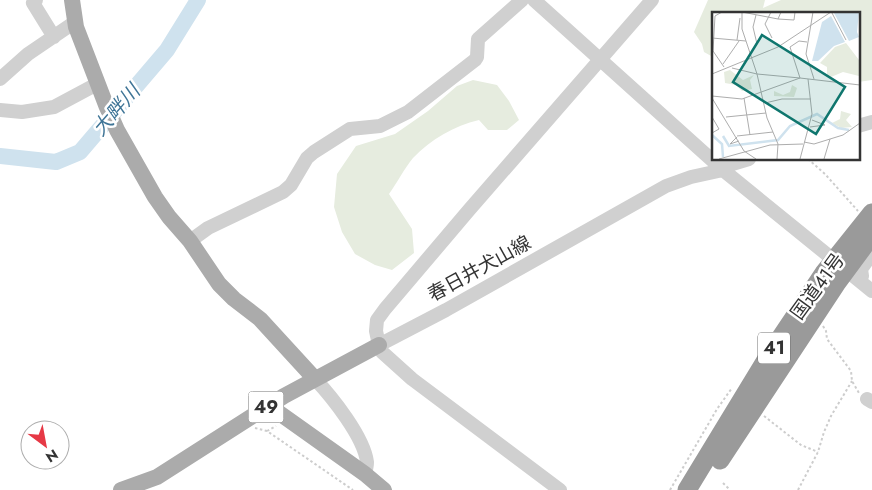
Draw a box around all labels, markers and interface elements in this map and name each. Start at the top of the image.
inset map [712,12,860,160]
water label: 大畔川 [86,77,148,142]
street label: 春日井犬山線 [423,229,536,308]
street label: 国道41号 [784,247,851,325]
road number: 41 [758,332,790,363]
road number: 49 [248,392,284,422]
north arrow [20,420,70,470]
text: N [42,445,62,467]

